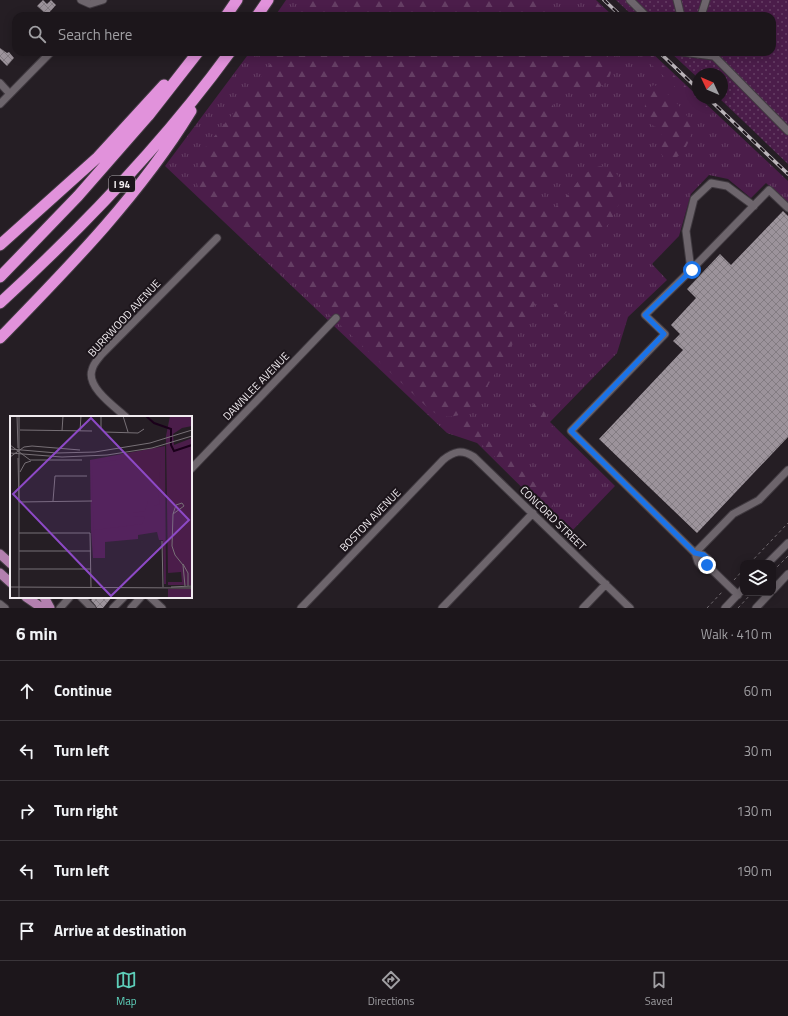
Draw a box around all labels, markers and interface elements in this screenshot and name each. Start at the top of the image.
search box [12,12,776,56]
icon: search [26,23,48,45]
text: Search here [58,23,132,46]
north arrow [692,68,728,104]
road number: I 94 [109,176,135,192]
route start [683,261,701,279]
street label: BURRWOOD AVENUE [84,276,164,360]
street label: DAWNLEE AVENUE [219,348,293,424]
inset map [10,416,192,598]
street label: CONCORD STREET [516,482,590,554]
street label: BOSTON AVENUE [336,485,404,555]
route end [698,556,716,574]
map controls [740,560,776,596]
button: layers [740,560,776,596]
text: 6 min [16,621,57,647]
text: Walk · 410 m [701,624,772,644]
text: Continue [54,679,112,702]
icon: ahead [16,680,38,702]
text: 60 m [744,681,772,701]
text: Turn left [54,739,109,762]
icon: left [16,740,38,762]
text: 30 m [744,741,772,761]
text: Turn right [54,799,118,822]
icon: right [16,800,38,822]
text: 130 m [736,801,772,821]
text: Turn left [54,859,109,882]
icon: left [16,860,38,882]
text: 190 m [736,861,772,881]
text: Arrive at destination [54,919,187,942]
icon: arrive [16,920,38,942]
tab: Map [115,969,137,1009]
tab: Directions [368,969,414,1009]
tab: Saved [645,969,673,1009]

